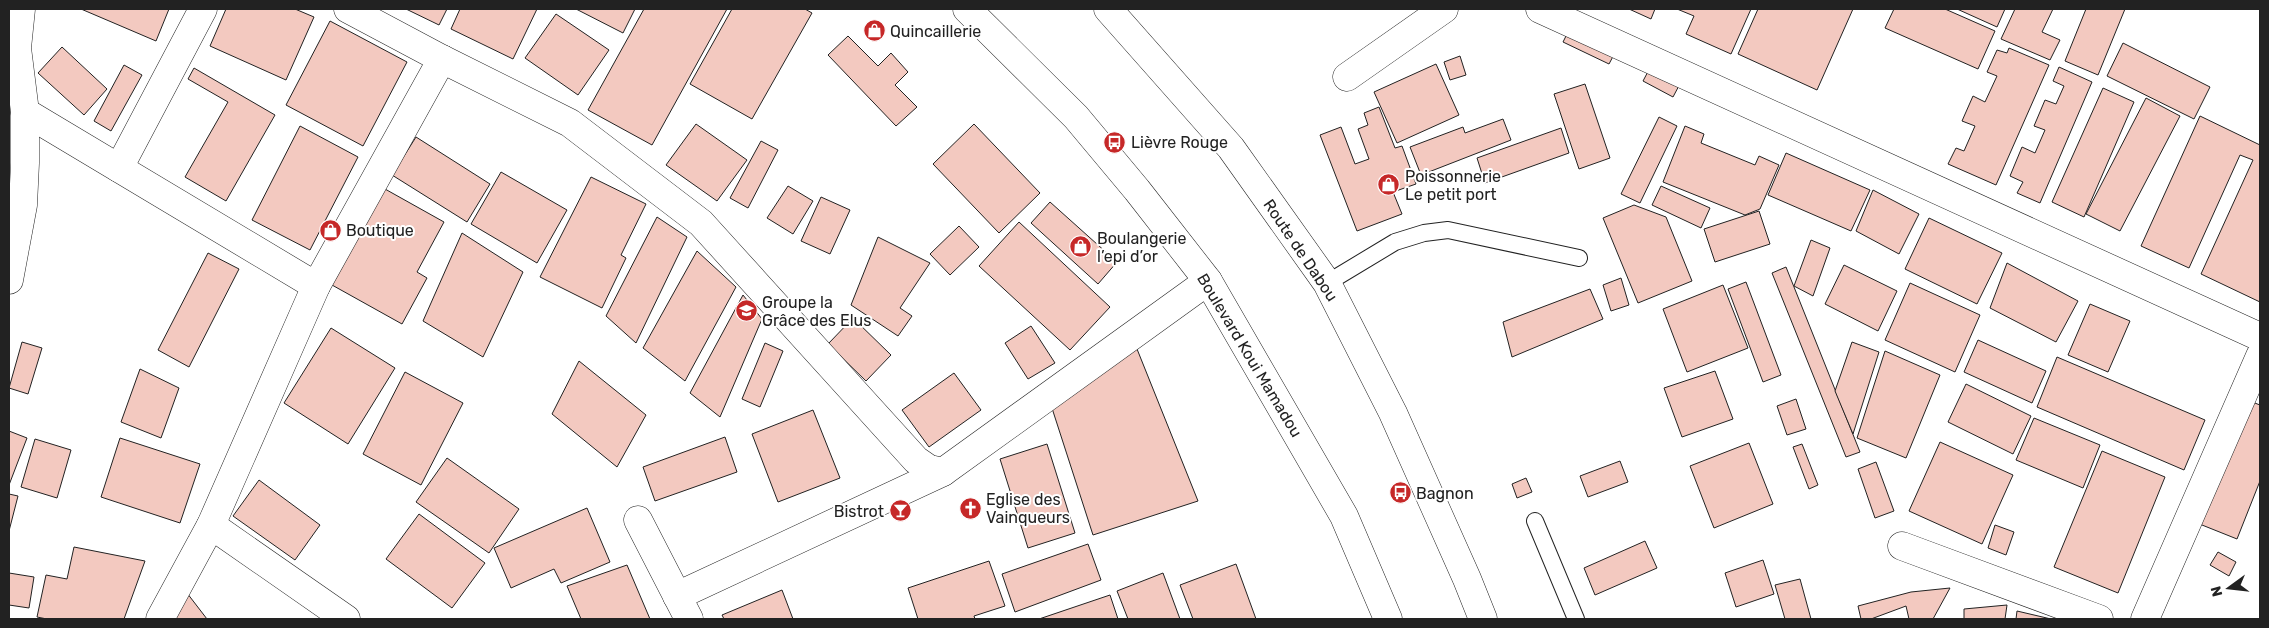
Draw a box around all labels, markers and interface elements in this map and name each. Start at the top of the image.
shop icon: Quincaillerie [862,19,886,43]
place label: Quincaillerie [890,22,981,41]
bus stop icon: Lièvre Rouge [1103,130,1127,154]
place label: Lièvre Rouge [1131,133,1228,152]
place label: Poissonnerie Le petit port [1405,167,1501,204]
shop icon: Poissonnerie Le petit port [1377,173,1401,197]
street label: Route de Dabou [1259,196,1342,305]
shop icon: Boutique [318,218,342,242]
place label: Boutique [346,221,414,240]
place label: Boulangerie l’epi d’or [1097,229,1186,266]
shop icon: Boulangerie l’epi d’or [1069,235,1093,259]
street label: Boulevard Koui Mamadou [1193,270,1306,440]
place label: Groupe la Grâce des Elus [762,293,871,330]
school or university icon: Groupe la Grâce des Elus [734,299,758,323]
bus stop icon: Bagnon [1388,481,1412,505]
place label: Bagnon [1416,484,1474,503]
place label: Eglise des Vainqueurs [986,490,1070,527]
church icon: Eglise des Vainqueurs [958,496,982,520]
bar icon: Bistrot [888,499,912,523]
place label: Bistrot [834,502,884,521]
north arrow [2204,563,2254,613]
text: N [2207,584,2226,598]

